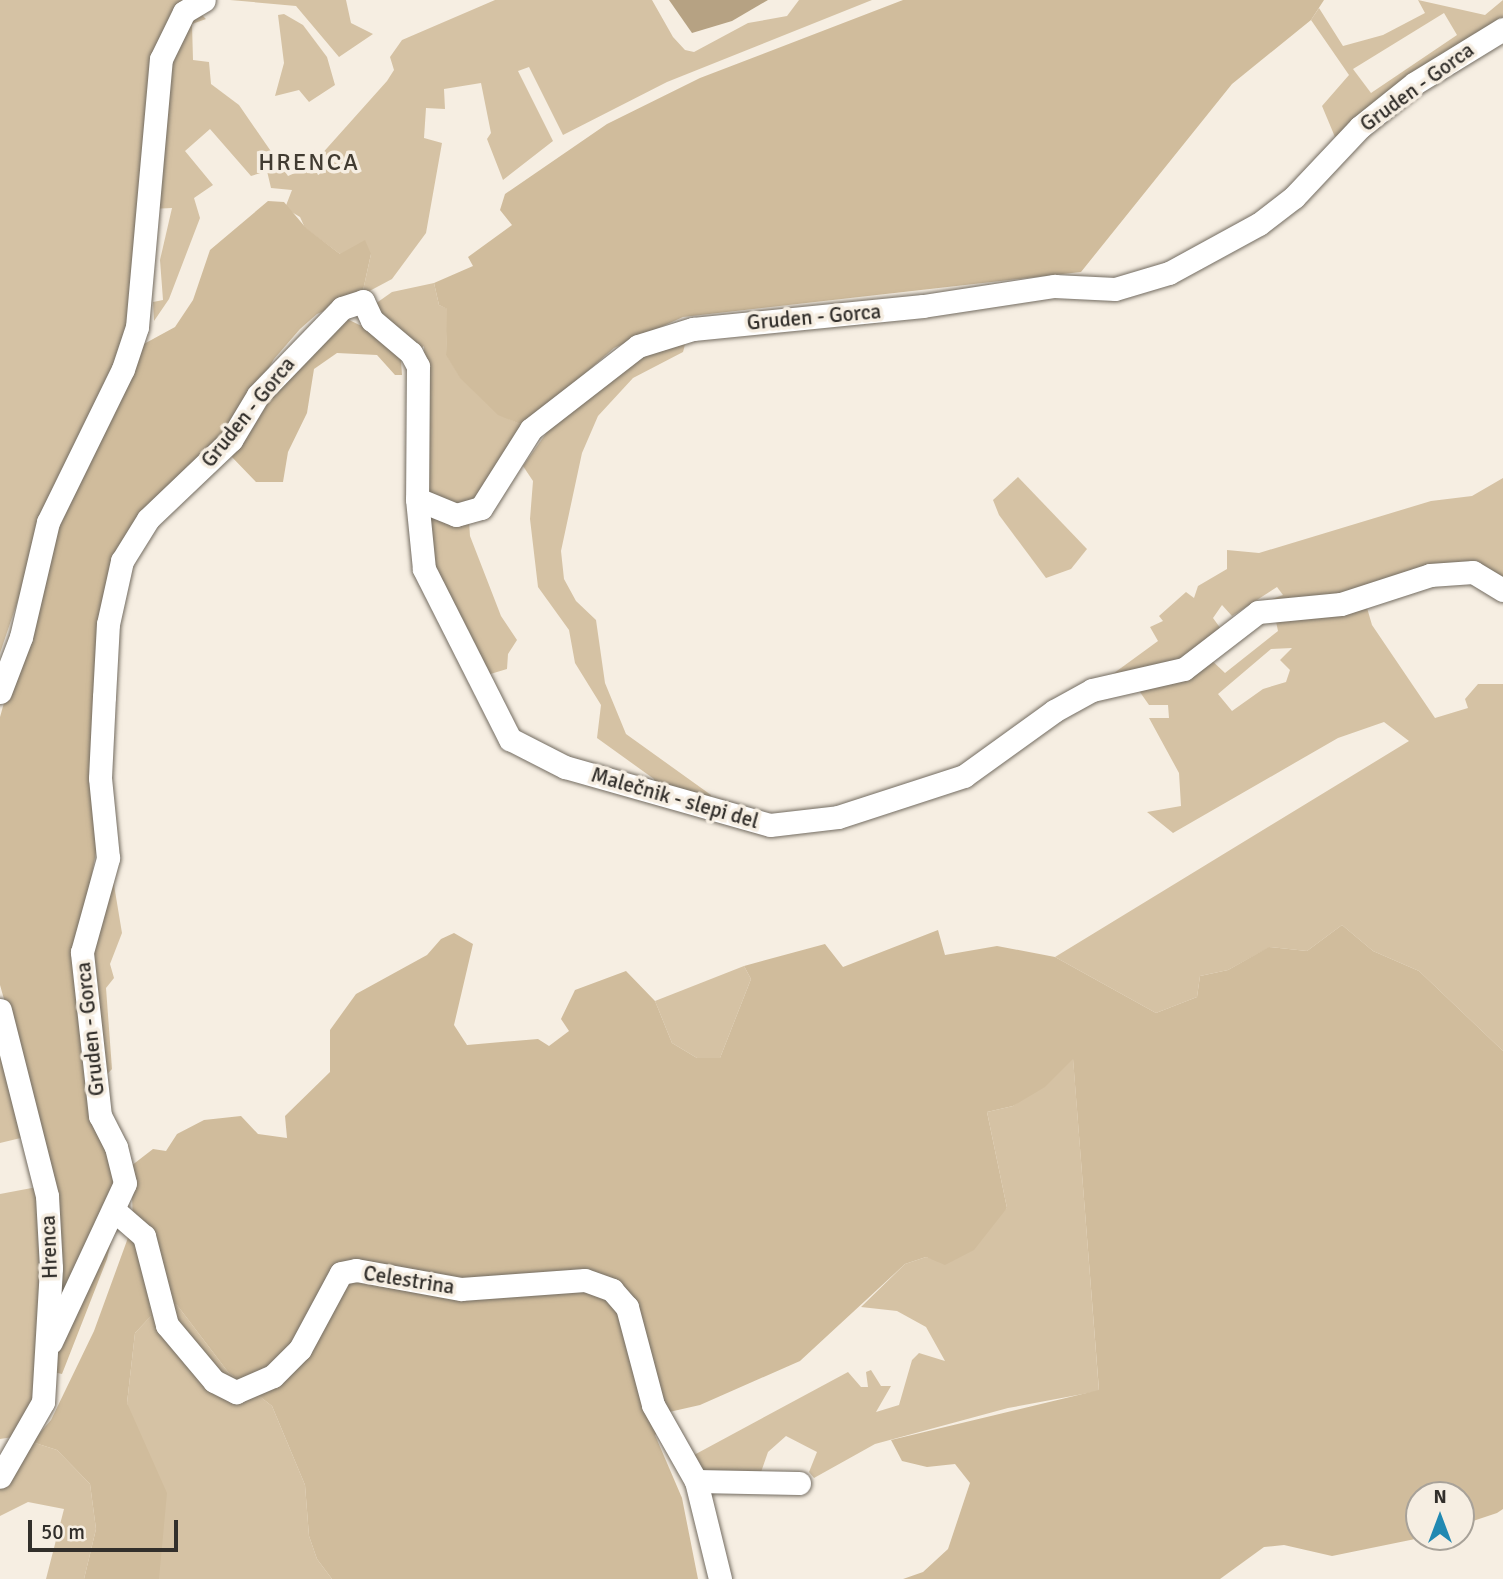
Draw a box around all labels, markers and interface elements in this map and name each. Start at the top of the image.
street label: Gruden - Gorca [1355,37,1479,137]
district label: HRENCA [259,149,359,177]
street label: Gruden - Gorca [746,299,882,335]
street label: Gruden - Gorca [196,352,300,472]
street label: Malečnik - slepi del [588,762,762,834]
street label: Gruden - Gorca [70,961,110,1097]
street label: Hrenca [35,1215,63,1279]
street label: Celestrina [362,1260,456,1300]
north arrow [1405,1481,1475,1551]
text: N [1433,1485,1447,1509]
scale bar [32,1506,182,1550]
text: 50 m [41,1519,85,1545]

